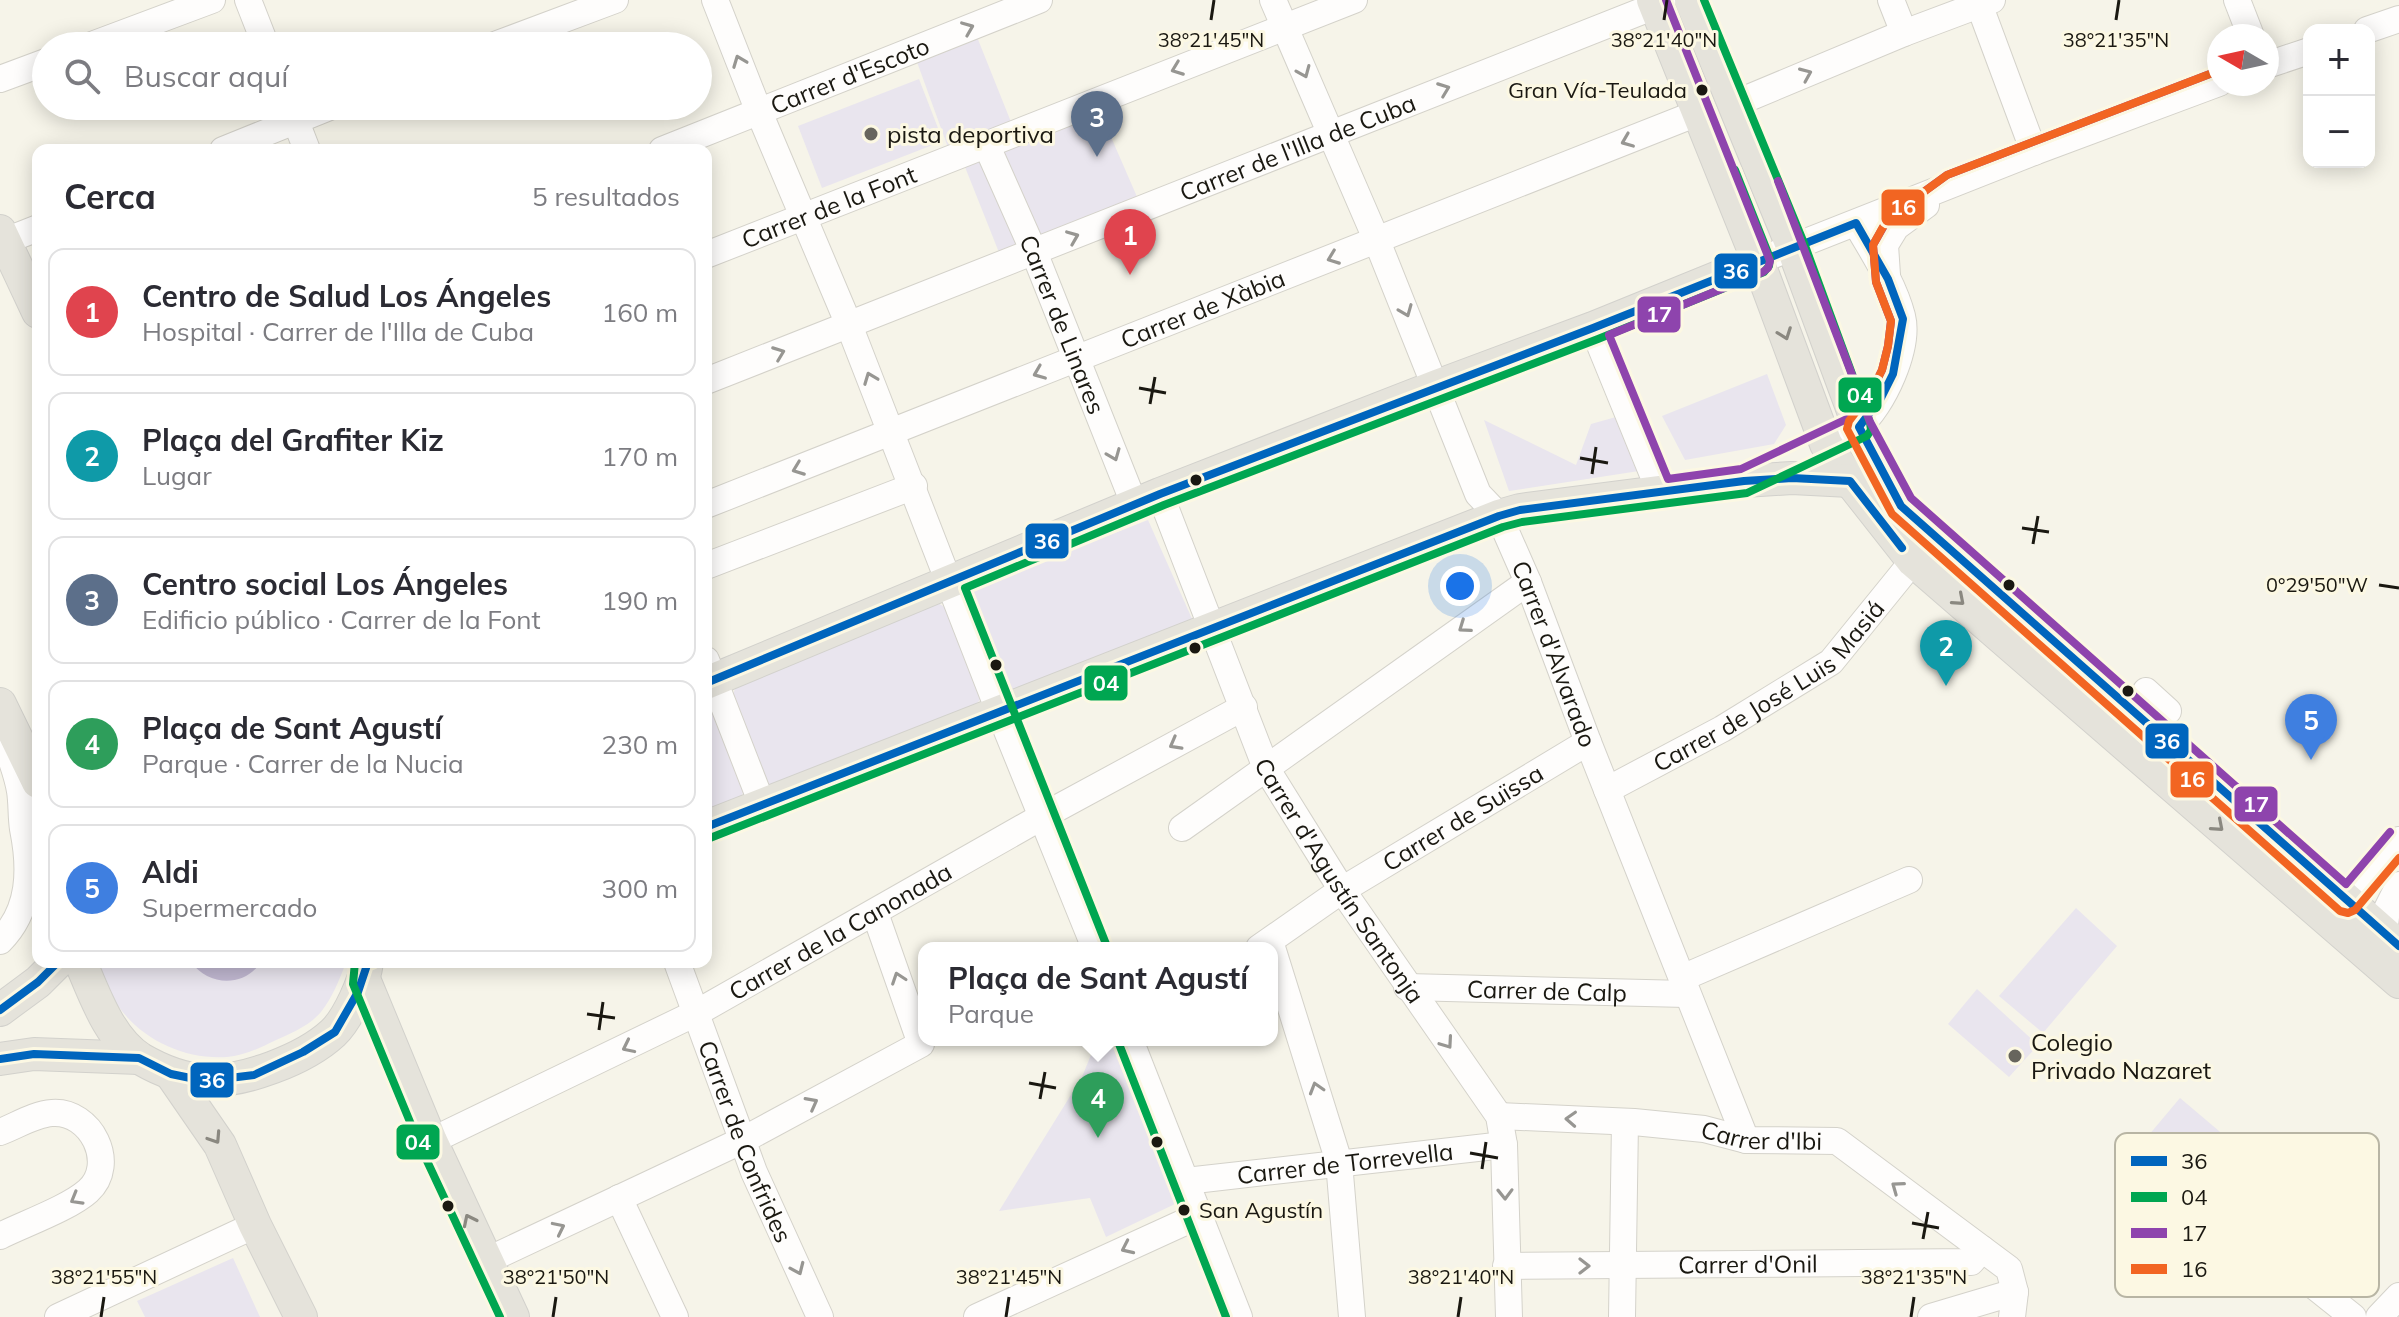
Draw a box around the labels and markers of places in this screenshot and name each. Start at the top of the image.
place label: Gran Vía-Teulada [1508,76,1687,104]
marker: Gran Vía-Teulada [1694,82,1710,98]
pin: 3 [1071,91,1123,157]
place label: pista deportiva [887,119,1054,149]
marker: pista deportiva [862,125,880,143]
pin: 1 [1104,209,1156,275]
unlabelled marker [1188,472,1204,488]
unlabelled marker [2001,577,2017,593]
pin: 2 [1920,620,1972,686]
unlabelled marker [1187,640,1203,656]
unlabelled marker [988,657,1004,673]
unlabelled marker [2120,683,2136,699]
pin: 5 [2285,694,2337,760]
place label: Colegio Privado Nazaret [2031,1027,2211,1085]
marker: Colegio Privado Nazaret [2006,1047,2024,1065]
pin: 4 [1072,1072,1124,1138]
unlabelled marker [1149,1134,1165,1150]
place label: San Agustín [1199,1196,1323,1224]
unlabelled marker [440,1198,456,1214]
marker: San Agustín [1176,1202,1192,1218]

